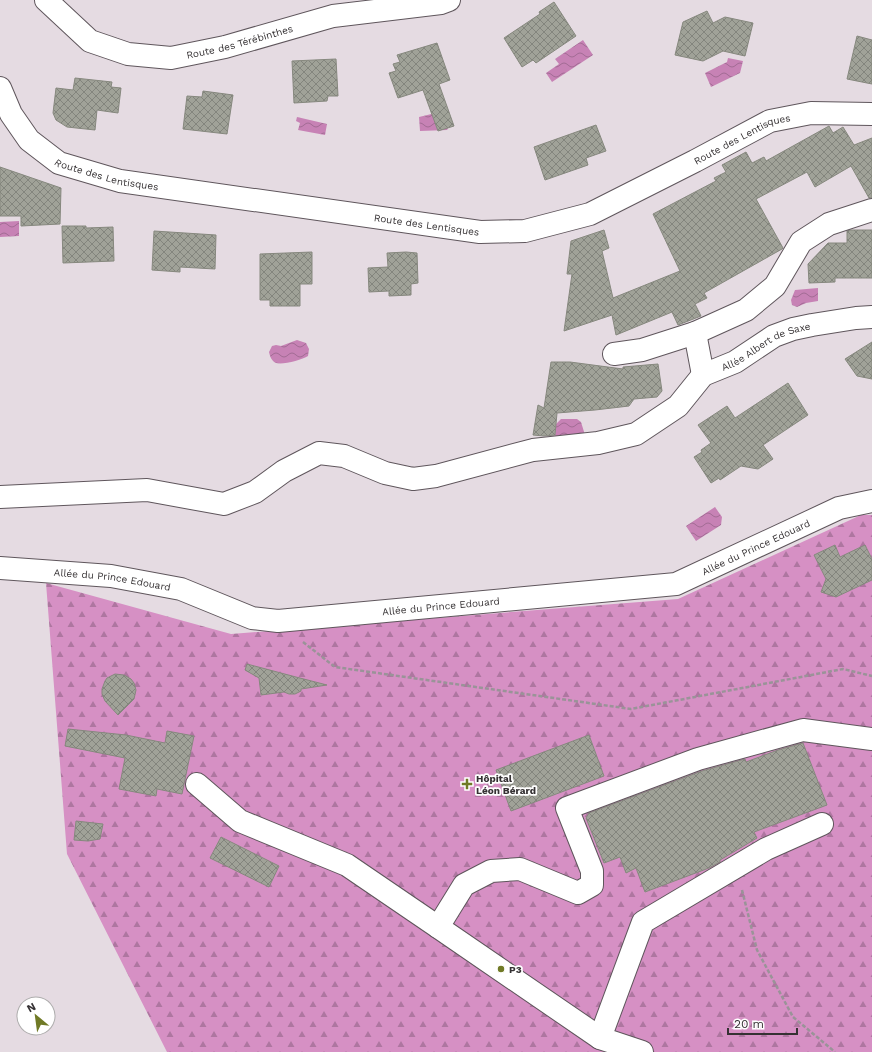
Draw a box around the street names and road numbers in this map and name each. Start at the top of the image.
street label: Route des Térébinthes [185,23,294,61]
street label: Route des Lentisques [692,112,791,167]
street label: Route des Lentisques [52,157,159,192]
street label: Route des Lentisques [373,212,480,238]
street label: Allée Albert de Saxe [720,320,811,373]
street label: Allée du Prince Edouard [700,517,812,577]
street label: Allée du Prince Edouard [53,567,172,593]
street label: Allée du Prince Edouard [382,595,500,617]

